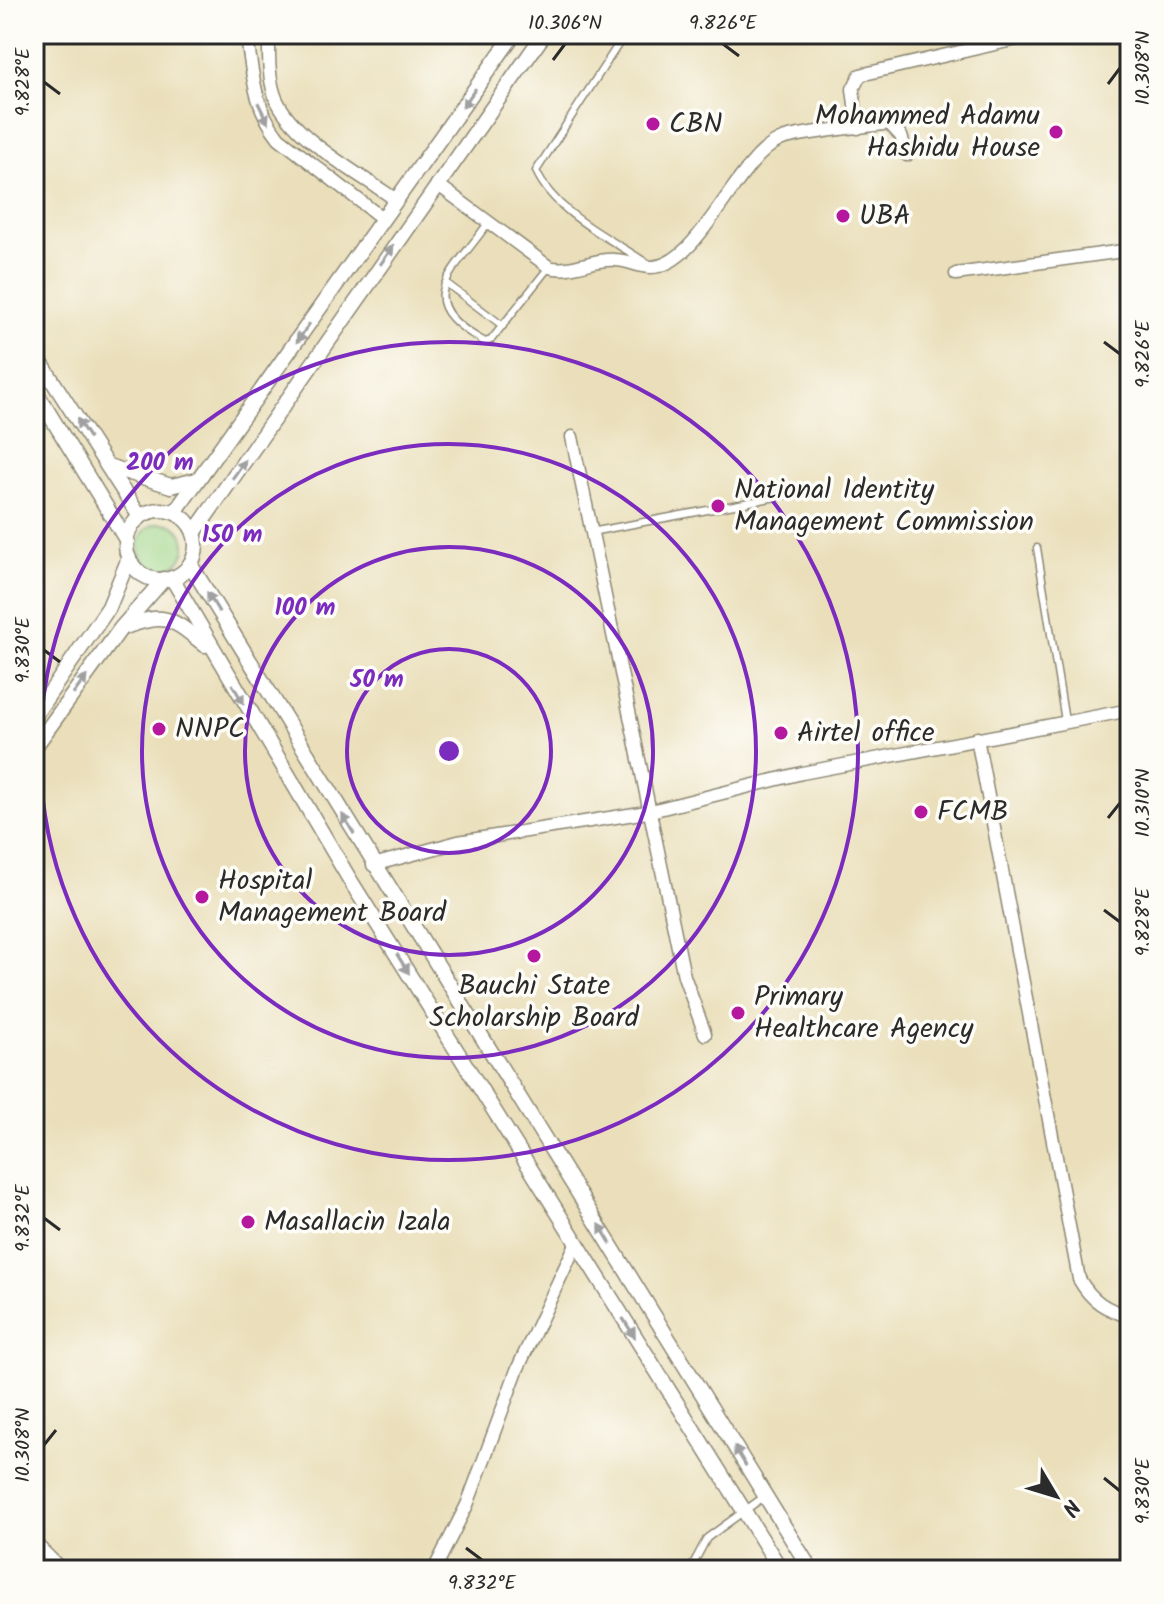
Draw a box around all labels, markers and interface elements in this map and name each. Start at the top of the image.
text: 10.306°N [528,8,602,40]
text: 9.826°E [689,8,758,40]
text: 10.308°N [1128,31,1160,105]
text: 9.828°E [8,46,40,116]
one-way arrow [462,87,477,108]
place label: Mohammed Adamu Hashidu House [815,94,1040,171]
one-way arrow [256,102,270,125]
place label: CBN [669,102,723,147]
marker: CBN [644,115,662,133]
marker: Mohammed Adamu Hashidu House [1047,123,1065,141]
place label: UBA [859,194,911,239]
marker: UBA [834,207,852,225]
one-way arrow [379,245,394,266]
text: 9.826°E [1128,319,1160,388]
one-way arrow [295,322,311,343]
one-way arrow [75,417,90,438]
text: 200 m [126,444,194,483]
one-way arrow [231,458,246,479]
place label: National Identity Management Commission [734,468,1034,545]
marker: National Identity Management Commission [709,497,727,515]
text: 150 m [202,516,262,555]
text: 100 m [275,589,335,628]
one-way arrow [206,591,220,613]
text: 9.830°E [8,615,40,683]
text: 50 m [349,661,404,700]
one-way arrow [72,674,88,696]
one-way arrow [231,683,245,705]
place label: NNPC [175,707,245,752]
place label: Airtel office [797,711,935,756]
marker: NNPC [150,720,168,738]
marker: Airtel office [772,724,790,742]
centre of rings [435,737,463,765]
text: 10.310°N [1128,768,1160,838]
place label: FCMB [937,790,1008,835]
marker: FCMB [912,803,930,821]
one-way arrow [341,813,355,835]
place label: Hospital Management Board [218,859,447,936]
text: 9.828°E [1128,886,1160,956]
marker: Hospital Management Board [193,888,211,906]
marker: Bauchi State Scholarship Board [525,947,543,965]
one-way arrow [395,953,409,975]
place label: Bauchi State Scholarship Board [429,964,640,1041]
place label: Primary Healthcare Agency [754,975,974,1052]
marker: Primary Healthcare Agency [729,1004,747,1022]
text: 9.832°E [8,1183,40,1252]
place label: Masallacin Izala [264,1200,451,1245]
marker: Masallacin Izala [239,1213,257,1231]
one-way arrow [598,1223,612,1245]
one-way arrow [621,1317,636,1338]
text: 10.308°N [8,1408,40,1482]
one-way arrow [734,1445,748,1467]
north arrow [1016,1456,1096,1536]
text: 9.830°E [1128,1456,1160,1524]
text: N [1052,1491,1088,1523]
text: 9.832°E [448,1568,517,1600]

